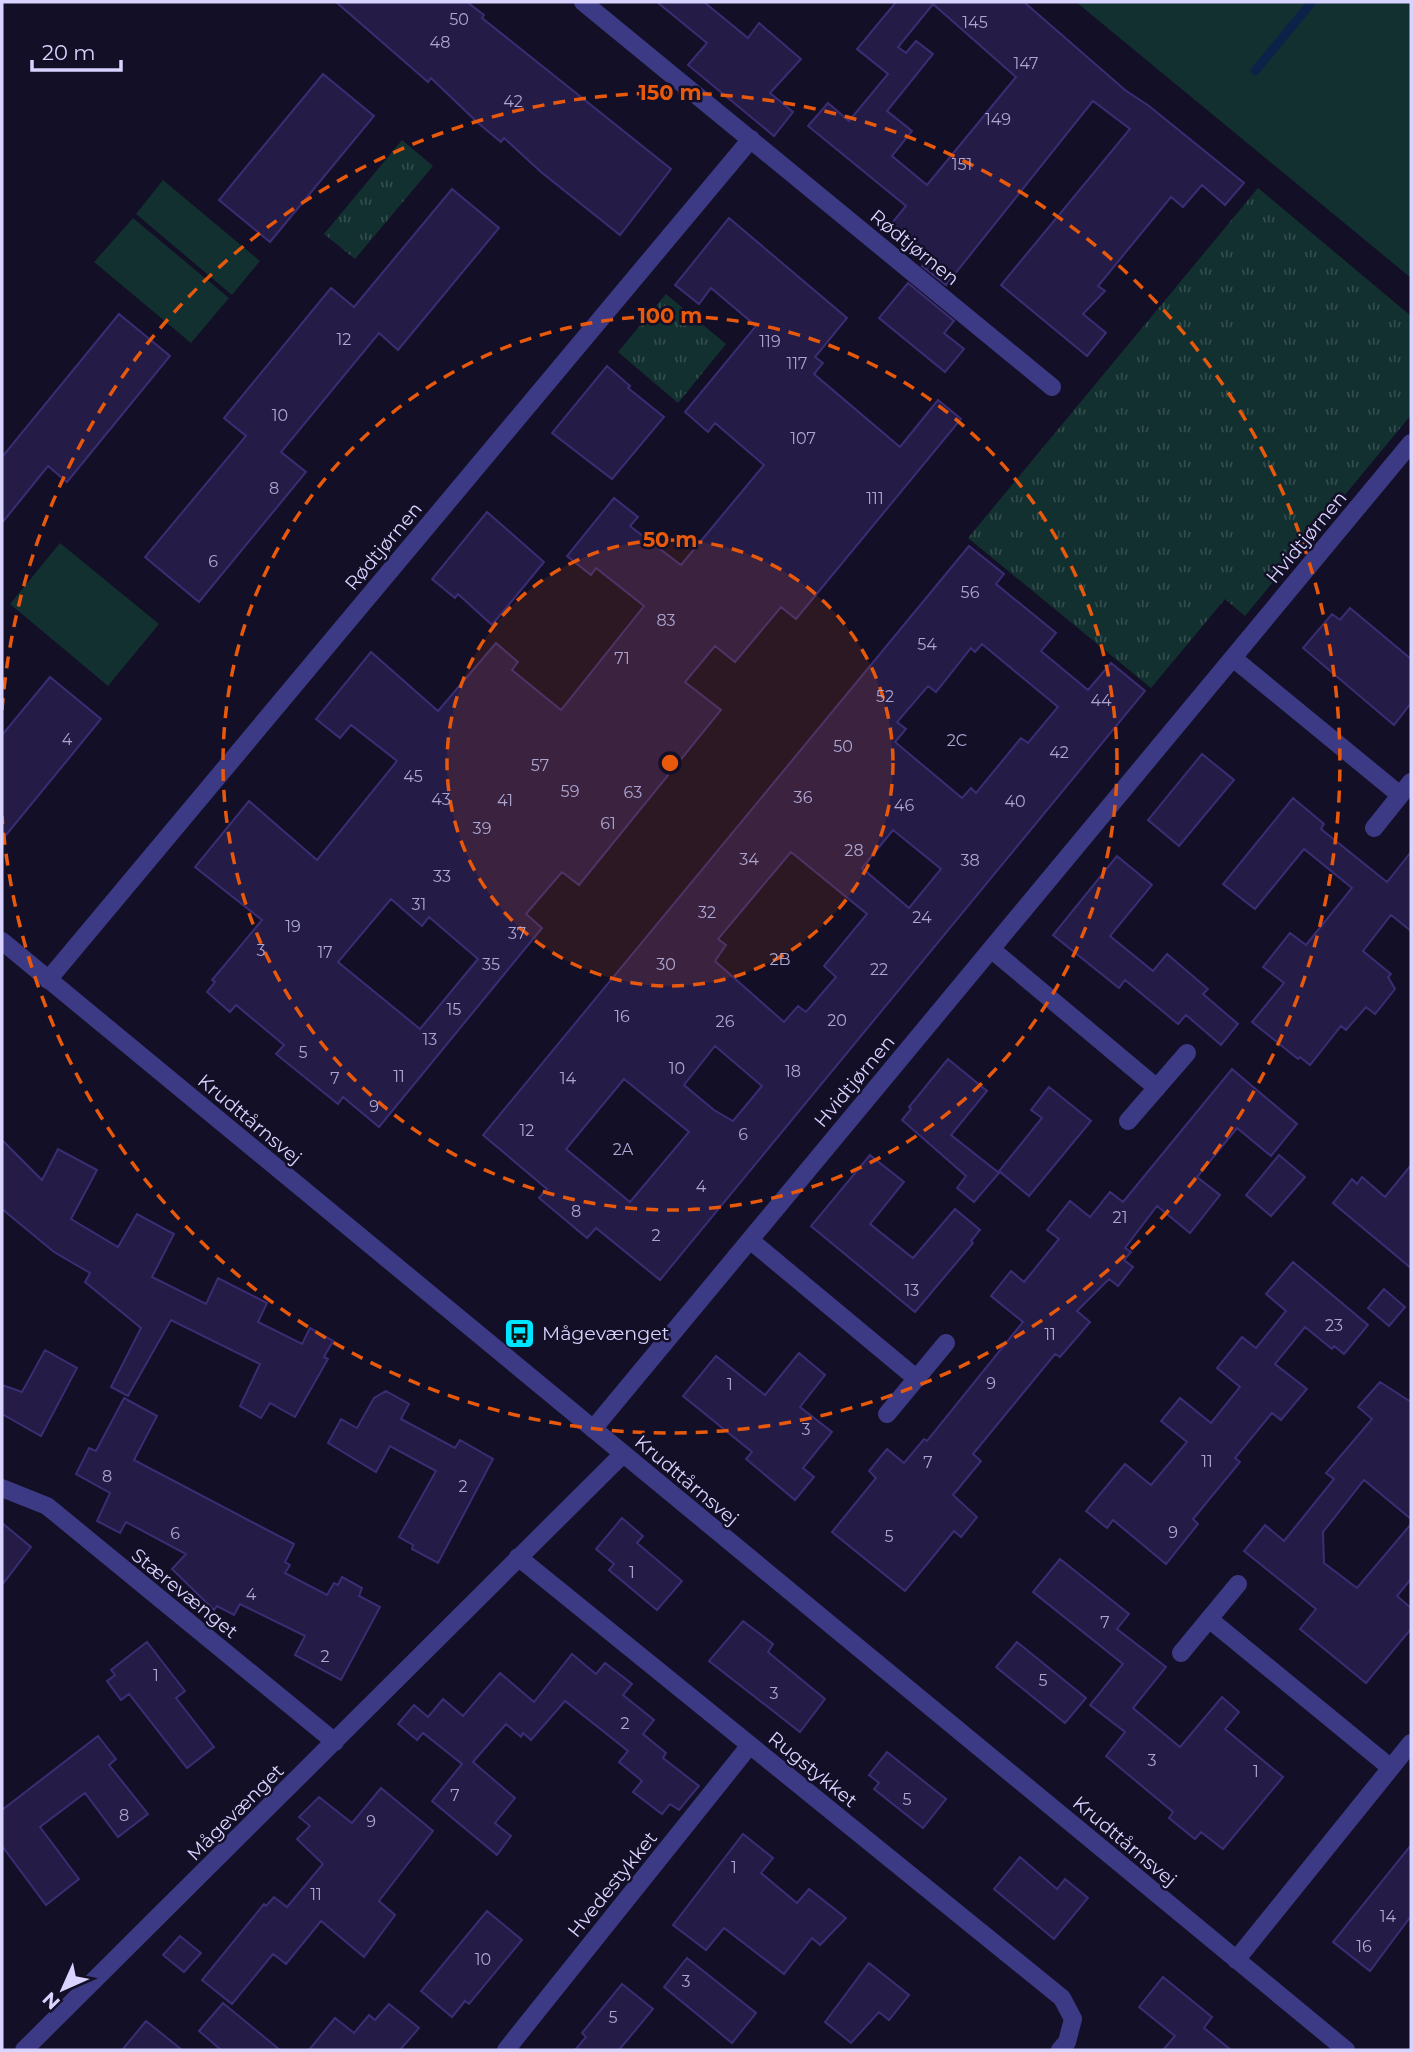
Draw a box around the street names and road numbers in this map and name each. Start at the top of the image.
street label: Rødtjørnen [866,205,964,290]
street label: Hvidtjørnen [1261,487,1352,588]
street label: Rødtjørnen [340,498,427,595]
street label: Hvidtjørnen [809,1031,900,1132]
street label: Krudttårnsvej [193,1069,306,1169]
street label: Krudttårnsvej [630,1430,743,1530]
street label: Stærevænget [127,1544,243,1643]
street label: Rugstykket [764,1727,862,1812]
street label: Mågevænget [182,1759,289,1866]
street label: Krudttårnsvej [1068,1791,1181,1891]
street label: Hvedestykket [563,1827,662,1942]

